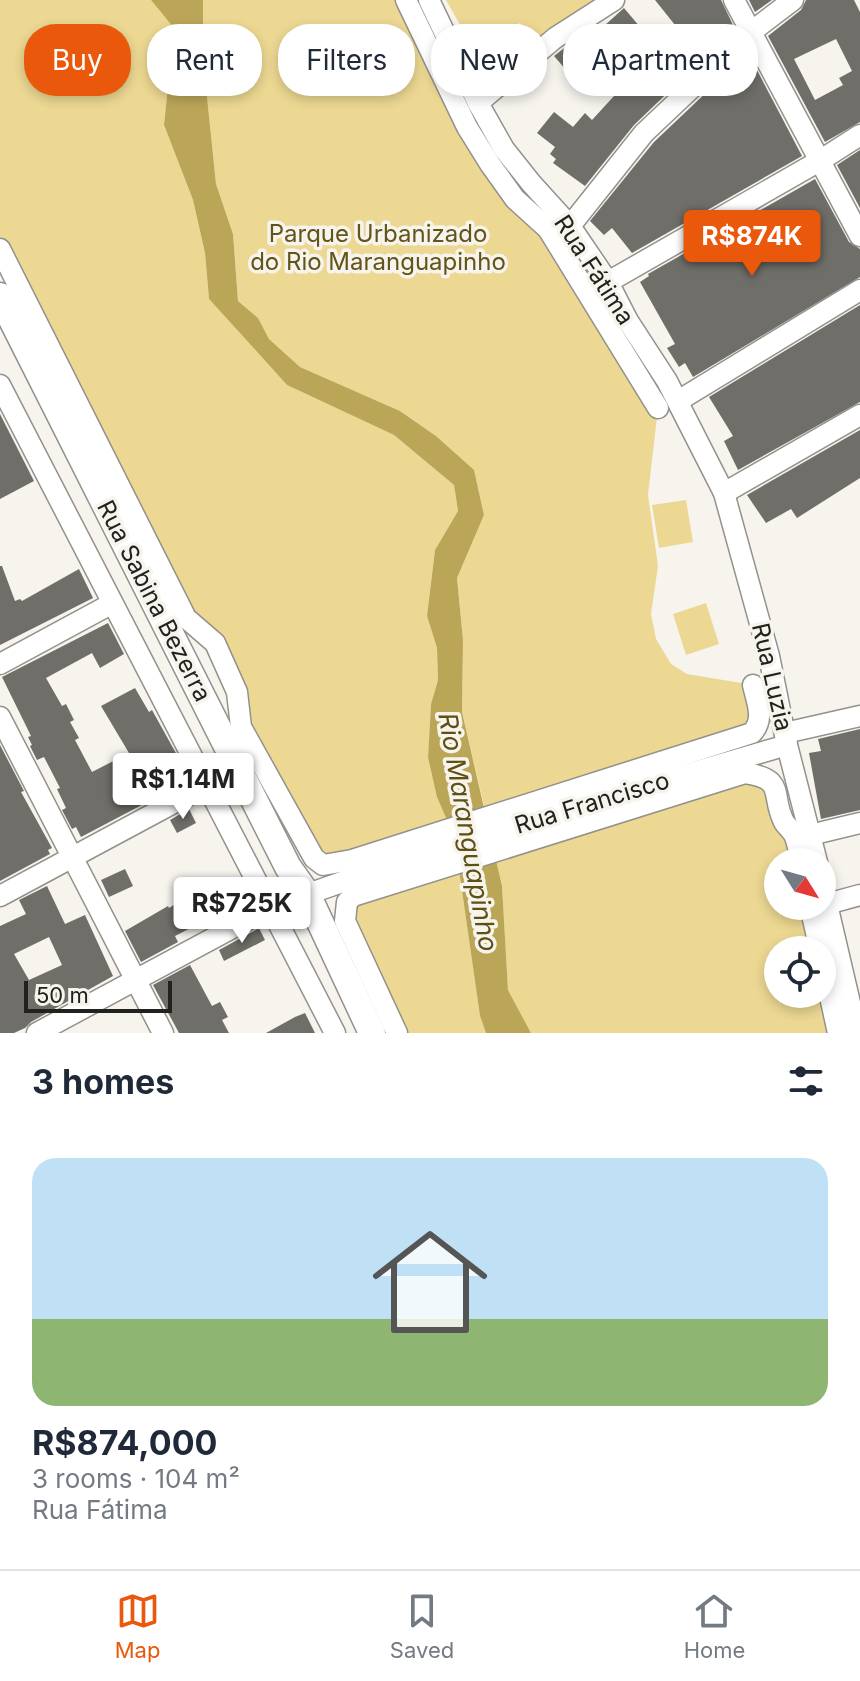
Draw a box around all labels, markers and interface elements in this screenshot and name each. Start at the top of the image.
chip: Buy [24,24,131,96]
chip: Rent [147,24,262,96]
chip: Filters [278,24,415,96]
chip: New [431,24,547,96]
chip: Apartment [563,24,758,96]
street label: Rua Fátima [548,209,641,330]
pin: R$874K [687,210,817,278]
park label: Parque Urbanizado do Rio Maranguapinho [250,219,506,276]
text: R$874K [702,220,802,251]
street label: Rua Sabina Bezerra [91,495,218,706]
street label: Rua Luzia [746,620,799,734]
water label: Rio Maranguapinho [432,710,505,954]
pin: R$1.14M [109,753,257,821]
text: R$1.14M [131,763,235,794]
street label: Rua Francisco [511,765,673,840]
north arrow [764,848,836,920]
map controls [764,848,836,1008]
pin: R$725K [177,877,307,945]
text: R$725K [192,887,292,918]
button: locate [764,936,836,1008]
scale bar [24,977,172,1013]
text: 50 m [36,982,89,1008]
icon: filters [784,1059,828,1103]
text: 3 homes [32,1061,174,1102]
icon: home [358,1210,502,1354]
text: R$874,000 [32,1422,218,1463]
text: 3 rooms · 104 m² [32,1463,240,1494]
text: Rua Fátima [32,1494,168,1525]
tab: Map [115,1589,160,1663]
tab: Saved [390,1589,454,1663]
tab: Home [684,1589,745,1663]

